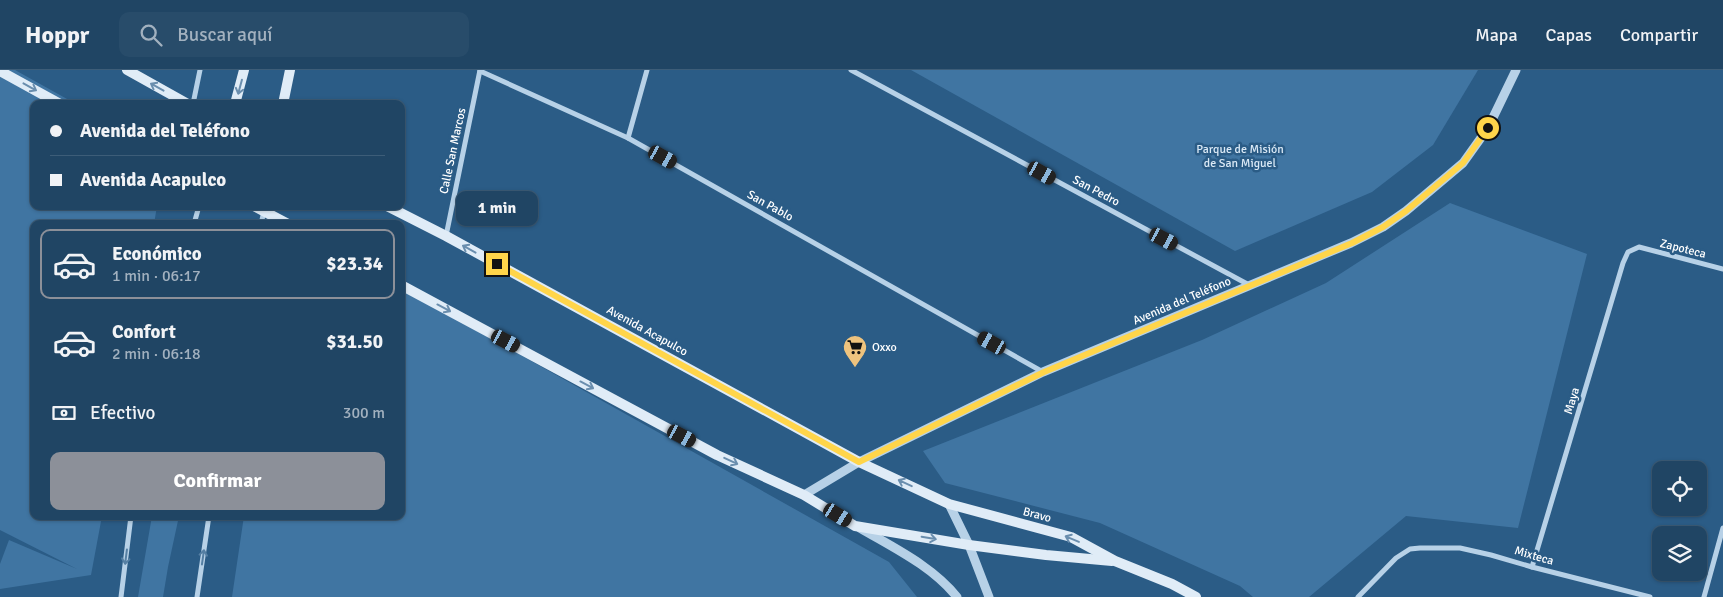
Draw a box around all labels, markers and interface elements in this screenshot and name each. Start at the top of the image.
search box [119,12,469,57]
text: Hoppr [25,20,89,50]
icon: search [137,21,165,49]
text: Buscar aquí [177,23,272,47]
text: Mapa [1475,24,1518,46]
text: Capas [1546,24,1592,46]
text: Compartir [1620,24,1698,46]
one-way arrow [235,78,244,94]
one-way arrow [150,82,165,92]
one-way arrow [22,83,37,93]
street label: Calle San Marcos [437,107,469,195]
route start [1477,117,1499,139]
text: Avenida del Teléfono [80,119,250,143]
park label: Parque de Misión de San Miguel [1196,142,1284,171]
car [646,143,679,171]
car [1025,159,1058,187]
text: Avenida Acapulco [80,168,226,192]
street label: San Pedro [1070,172,1122,210]
street label: San Pablo [744,187,796,225]
callout: 1 min [456,191,538,226]
text: 1 min [478,198,516,218]
car [1147,225,1180,253]
street label: Zapoteca [1658,236,1708,262]
icon: car [52,242,97,287]
text: Económico [112,242,202,266]
one-way arrow [461,244,476,254]
text: $23.34 [326,252,383,276]
route end [486,253,508,275]
text: 1 min · 06:17 [112,266,201,286]
street label: Avenida del Teléfono [1131,274,1233,328]
street label: Avenida Acapulco [604,303,690,359]
one-way arrow [436,304,451,313]
icon: car [52,320,97,365]
text: Confort [112,320,176,344]
car [489,327,522,355]
car [975,329,1008,357]
text: $31.50 [326,330,383,354]
supermarket icon: Oxxo [842,334,868,368]
place label: Oxxo [872,340,897,355]
text: 2 min · 06:18 [112,344,201,364]
one-way arrow [580,380,595,390]
street label: Maya [1561,386,1583,416]
icon: cash [50,399,78,427]
text: Efectivo [90,401,155,425]
text: 300 m [343,403,385,423]
car [665,422,698,450]
button: Confirmar [50,452,385,510]
one-way arrow [723,457,738,466]
map controls [1652,461,1707,581]
button: locate [1652,461,1707,516]
one-way arrow [897,478,912,488]
car [821,501,854,529]
street label: Bravo [1021,504,1053,526]
button: layers [1652,526,1707,581]
one-way arrow [1065,533,1080,543]
one-way arrow [920,534,936,544]
street label: Mixteca [1513,543,1555,569]
one-way arrow [121,548,131,564]
one-way arrow [198,549,208,565]

